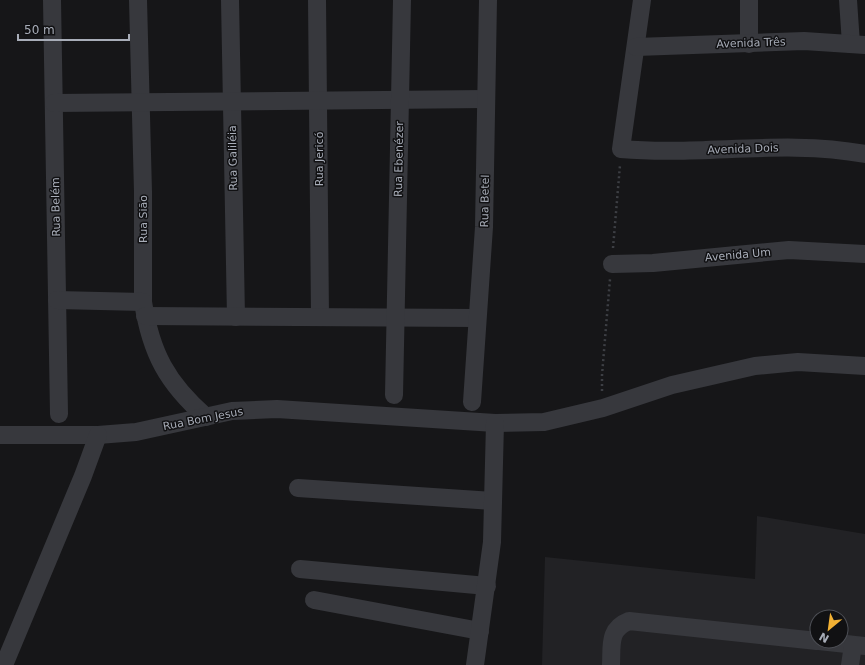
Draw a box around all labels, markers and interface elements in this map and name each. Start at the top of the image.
scale bar [18,16,129,42]
text: 50 m [24,23,55,37]
street label: Avenida Três [716,35,786,51]
street label: Rua Ebenézer [392,120,406,197]
street label: Rua Galiléia [226,125,240,191]
street label: Rua Jericó [313,131,326,186]
street label: Avenida Dois [707,141,779,157]
street label: Rua Betel [478,174,492,228]
street label: Rua Belém [49,177,63,237]
street label: Rua Sião [137,195,150,243]
street label: Avenida Um [704,246,772,264]
street label: Rua Bom Jesus [162,405,244,433]
north arrow [809,609,849,649]
text: N [817,629,832,645]

